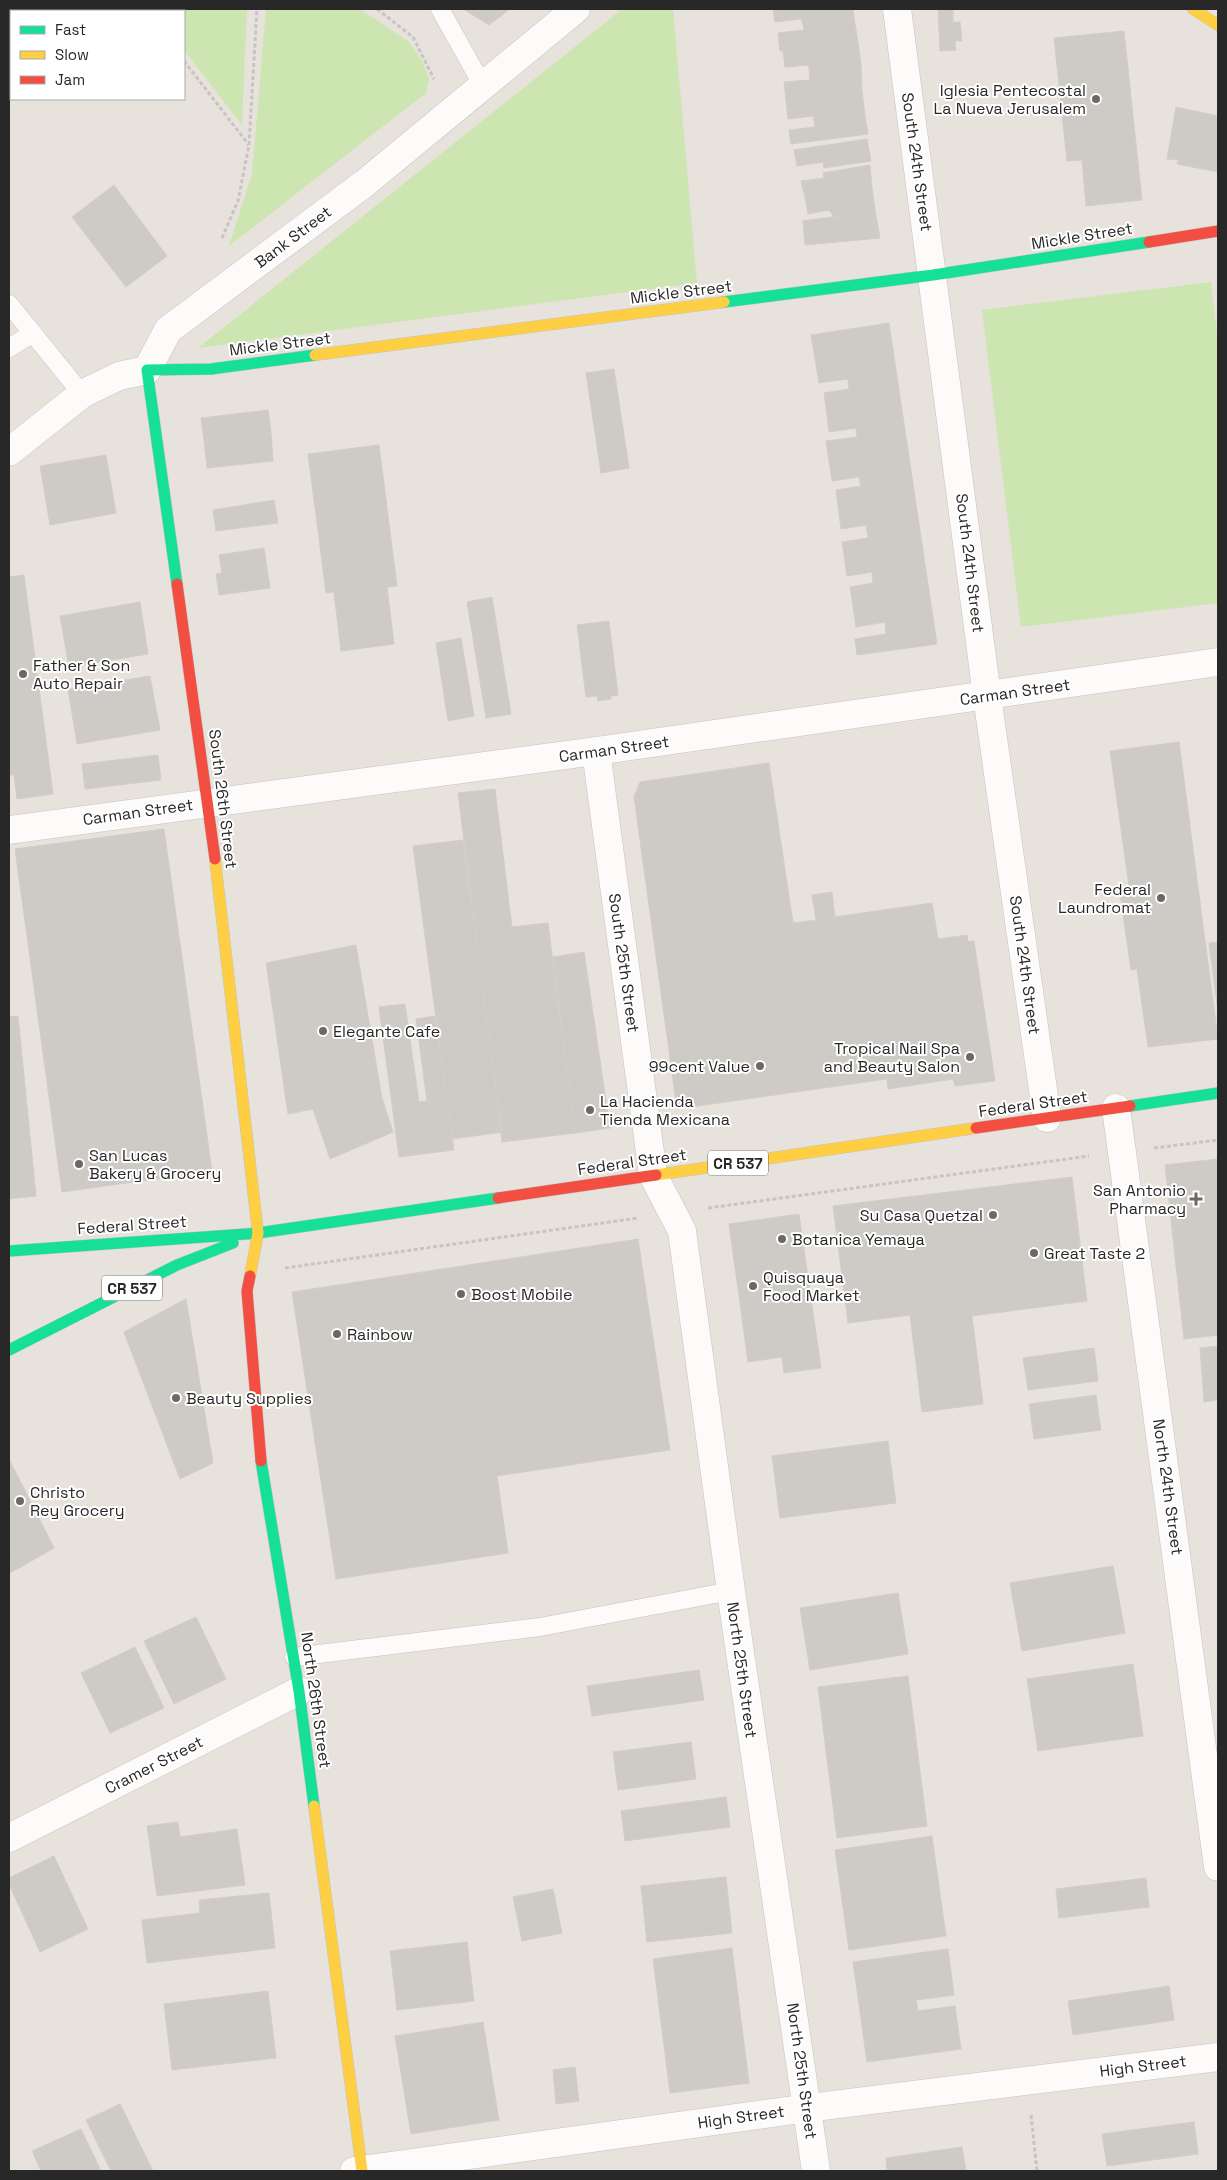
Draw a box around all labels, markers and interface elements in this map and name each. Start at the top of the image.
legend [10,10,185,100]
text: Fast [55,20,86,39]
text: Slow [55,45,89,64]
text: Jam [55,70,85,89]
place label: Iglesia Pentecostal La Nueva Jerusalem [934,80,1086,119]
street label: South 24th Street [897,91,937,233]
marker: Iglesia Pentecostal La Nueva Jerusalem [1090,93,1102,105]
street label: Bank Street [250,201,336,273]
street label: Mickle Street [1030,218,1134,254]
street label: Mickle Street [629,275,733,309]
street label: Mickle Street [228,327,332,361]
street label: South 24th Street [951,492,989,634]
place label: Father & Son Auto Repair [33,655,130,694]
marker: Father & Son Auto Repair [17,668,29,680]
street label: Carman Street [958,674,1072,710]
street label: South 26th Street [204,728,242,870]
street label: Carman Street [557,731,671,767]
street label: Carman Street [81,794,195,830]
place label: Federal Laundromat [1058,879,1151,918]
street label: South 25th Street [604,892,644,1034]
marker: Federal Laundromat [1155,892,1167,904]
street label: South 24th Street [1005,894,1045,1036]
place label: Elegante Cafe [333,1021,440,1042]
marker: Elegante Cafe [317,1025,329,1037]
place label: Tropical Nail Spa and Beauty Salon [824,1038,960,1077]
marker: Tropical Nail Spa and Beauty Salon [964,1051,976,1063]
place label: 99cent Value [649,1056,750,1077]
marker: 99cent Value [754,1060,766,1072]
street label: Federal Street [977,1086,1089,1122]
place label: La Hacienda Tienda Mexicana [600,1091,730,1130]
marker: La Hacienda Tienda Mexicana [584,1104,596,1116]
street label: Federal Street [576,1144,688,1180]
place label: San Lucas Bakery & Grocery [89,1145,221,1184]
road number: CR 537 [708,1150,768,1176]
marker: San Lucas Bakery & Grocery [73,1158,85,1170]
place label: San Antonio Pharmacy [1093,1180,1186,1219]
marker: San Antonio Pharmacy [1190,1193,1202,1205]
place label: Su Casa Quetzal [860,1205,983,1226]
marker: Su Casa Quetzal [987,1209,999,1221]
street label: Federal Street [77,1211,187,1239]
place label: Botanica Yemaya [792,1229,925,1250]
marker: Botanica Yemaya [776,1233,788,1245]
place label: Great Taste 2 [1044,1243,1145,1264]
marker: Great Taste 2 [1028,1247,1040,1259]
place label: Quisquaya Food Market [763,1267,860,1306]
road number: CR 537 [102,1276,162,1300]
marker: Quisquaya Food Market [747,1280,759,1292]
place label: Boost Mobile [471,1284,572,1305]
marker: Boost Mobile [455,1288,467,1300]
place label: Rainbow [347,1324,413,1345]
marker: Rainbow [331,1328,343,1340]
place label: Beauty Supplies [186,1388,312,1409]
marker: Beauty Supplies [170,1392,182,1404]
street label: North 24th Street [1148,1418,1188,1556]
place label: Christo Rey Grocery [30,1482,125,1521]
marker: Christo Rey Grocery [14,1495,26,1507]
street label: North 25th Street [722,1601,762,1739]
street label: North 26th Street [296,1630,336,1770]
street label: Cramer Street [101,1731,207,1799]
street label: North 25th Street [782,2002,822,2140]
street label: High Street [1098,2050,1188,2082]
street label: High Street [696,2101,786,2133]

